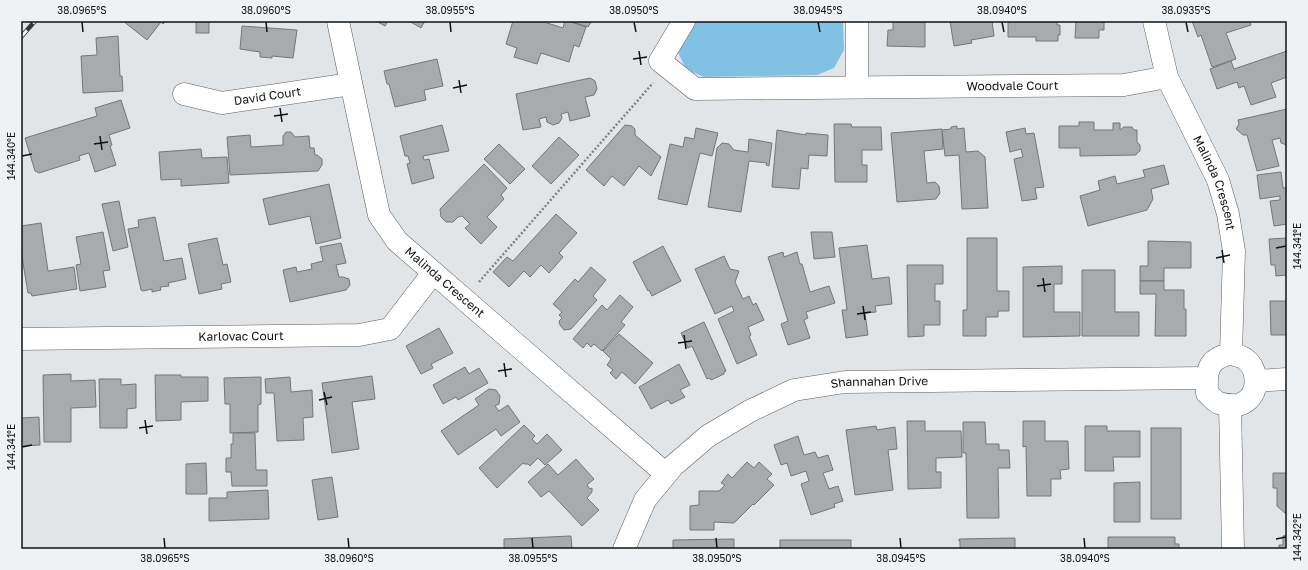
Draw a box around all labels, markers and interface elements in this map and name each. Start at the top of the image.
text: 38.0965°S [57,4,107,16]
text: 38.0960°S [241,4,291,16]
text: 38.0955°S [425,4,475,16]
text: 38.0950°S [609,4,659,16]
text: 38.0945°S [793,4,843,16]
text: 38.0940°S [977,4,1027,16]
text: 38.0935°S [1161,4,1211,16]
street label: Woodvale Court [966,78,1059,93]
street label: David Court [233,83,302,108]
text: 144.340°E [5,132,17,180]
street label: Malinda Crescent [1190,133,1239,231]
text: 144.341°E [1291,223,1303,269]
street label: Malinda Crescent [402,243,488,321]
street label: Karlovac Court [198,328,284,344]
street label: Shannahan Drive [829,373,928,391]
text: 144.341°E [5,424,17,470]
text: 144.342°E [1291,513,1303,561]
text: 38.0965°S [140,552,190,564]
text: 38.0960°S [324,552,374,564]
text: 38.0955°S [508,552,558,564]
text: 38.0950°S [692,552,742,564]
text: 38.0945°S [876,552,926,564]
text: 38.0940°S [1060,552,1110,564]

